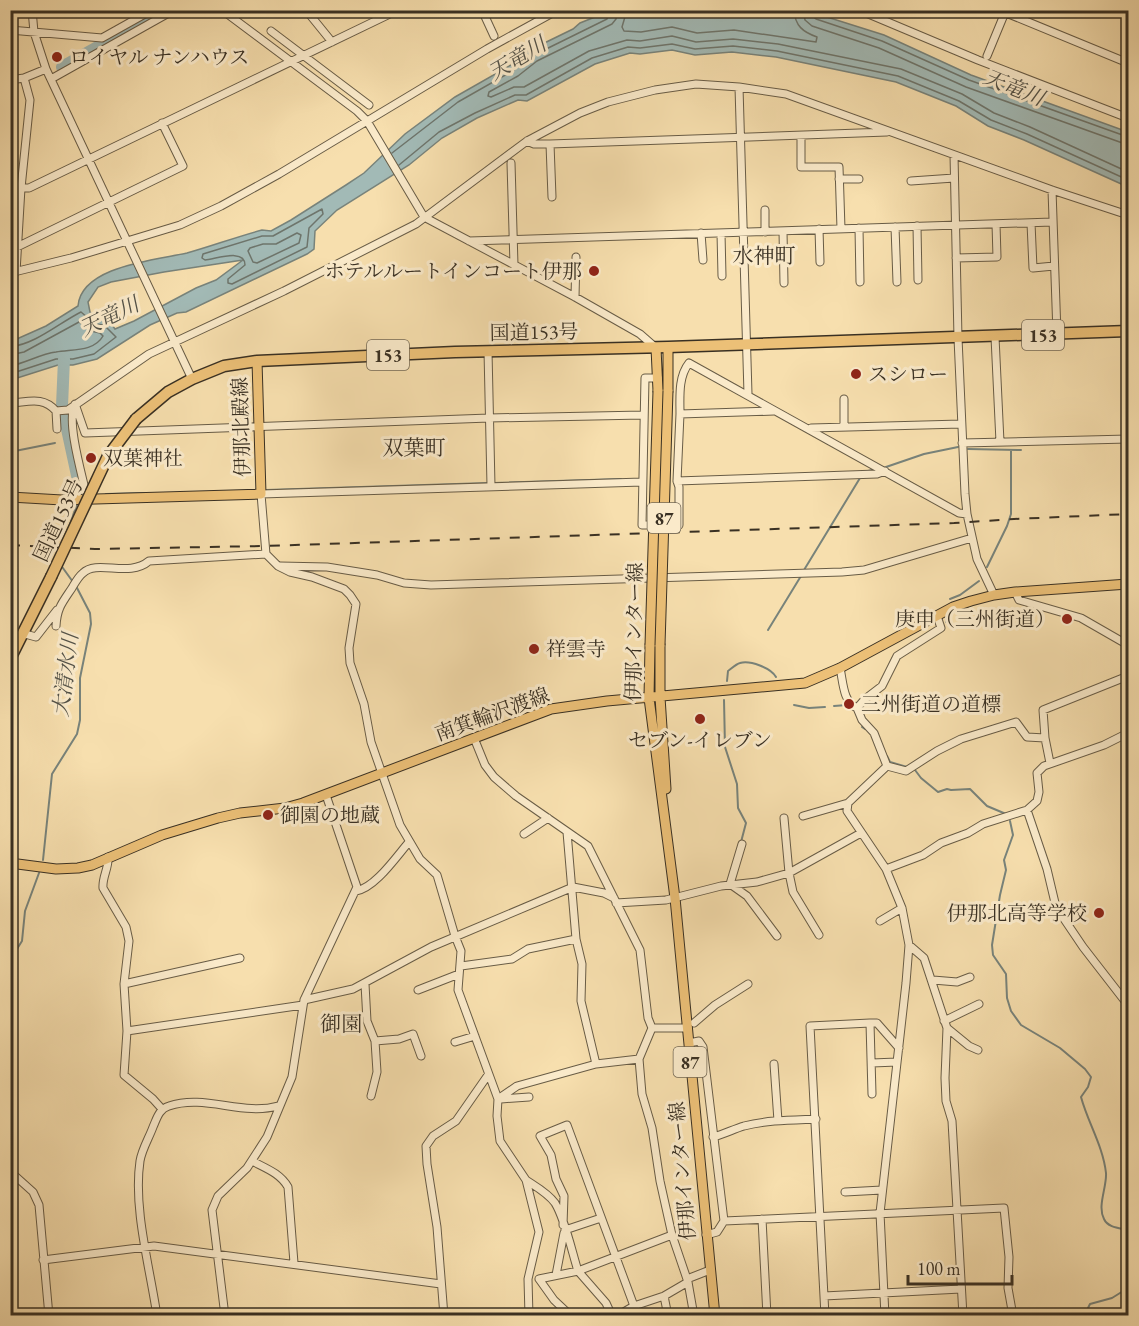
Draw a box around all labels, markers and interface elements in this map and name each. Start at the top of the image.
water label: 天竜川 [483,29,553,86]
place label: ロイヤル ナンハウス [69,44,249,70]
marker: ロイヤル ナンハウス [50,50,64,64]
water label: 天竜川 [980,63,1050,112]
district label: 水神町 [733,242,796,269]
place label: ホテルルートインコート伊那 [325,258,582,284]
marker: ホテルルートインコート伊那 [587,264,601,278]
water label: 天竜川 [75,289,145,342]
street label: 国道153号 [489,318,579,346]
road number: 153 [1022,320,1064,350]
road number: 153 [367,340,409,370]
place label: スシロー [868,361,948,387]
marker: スシロー [849,367,863,381]
street label: 伊那北殿線 [226,377,256,477]
district label: 双葉町 [383,434,446,461]
place label: 双葉神社 [103,445,183,471]
marker: 双葉神社 [84,451,98,465]
street label: 国道153号 [27,474,89,566]
road number: 87 [648,503,680,533]
street label: 伊那インター線 [620,562,648,702]
place label: 庚申（三州街道） [895,606,1055,632]
marker: 庚申（三州街道） [1060,612,1074,626]
water label: 大清水川 [46,630,84,718]
place label: 祥雲寺 [546,636,606,662]
marker: 祥雲寺 [527,642,541,656]
street label: 南箕輪沢渡線 [431,681,553,747]
place label: 三州街道の道標 [861,691,1001,717]
marker: 三州街道の道標 [842,697,856,711]
marker: セブン-イレブン [693,712,707,726]
place label: セブン-イレブン [628,727,772,753]
place label: 御園の地蔵 [280,802,380,828]
marker: 御園の地蔵 [261,808,275,822]
place label: 伊那北高等学校 [947,900,1087,926]
marker: 伊那北高等学校 [1092,906,1106,920]
district label: 御園 [320,1010,362,1037]
road number: 87 [674,1047,706,1077]
street label: 伊那インター線 [663,1101,701,1241]
scale bar [908,1248,1012,1286]
text: 100 m [917,1257,961,1280]

